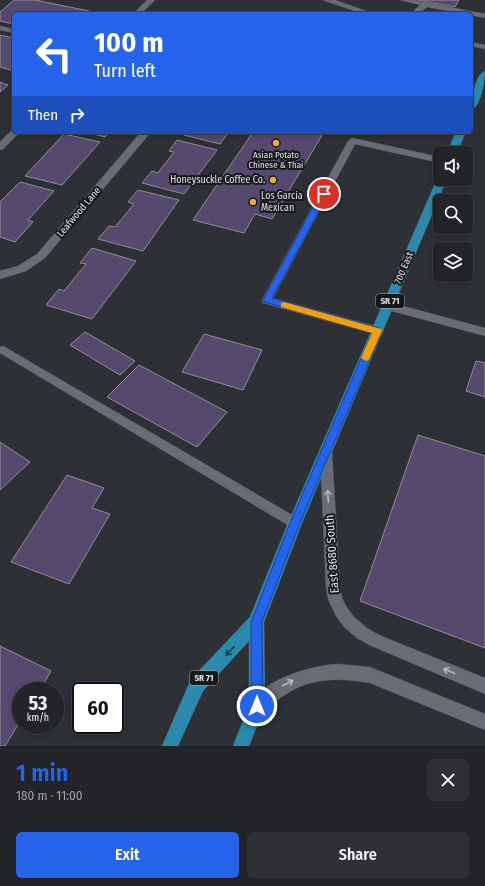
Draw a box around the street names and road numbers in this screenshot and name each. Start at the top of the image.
street label: Leafwood Lane [55,185,103,239]
street label: 700 East [392,249,416,286]
road number: SR 71 [376,294,404,308]
street label: East 8680 South [322,514,342,594]
road number: SR 71 [190,671,218,685]

